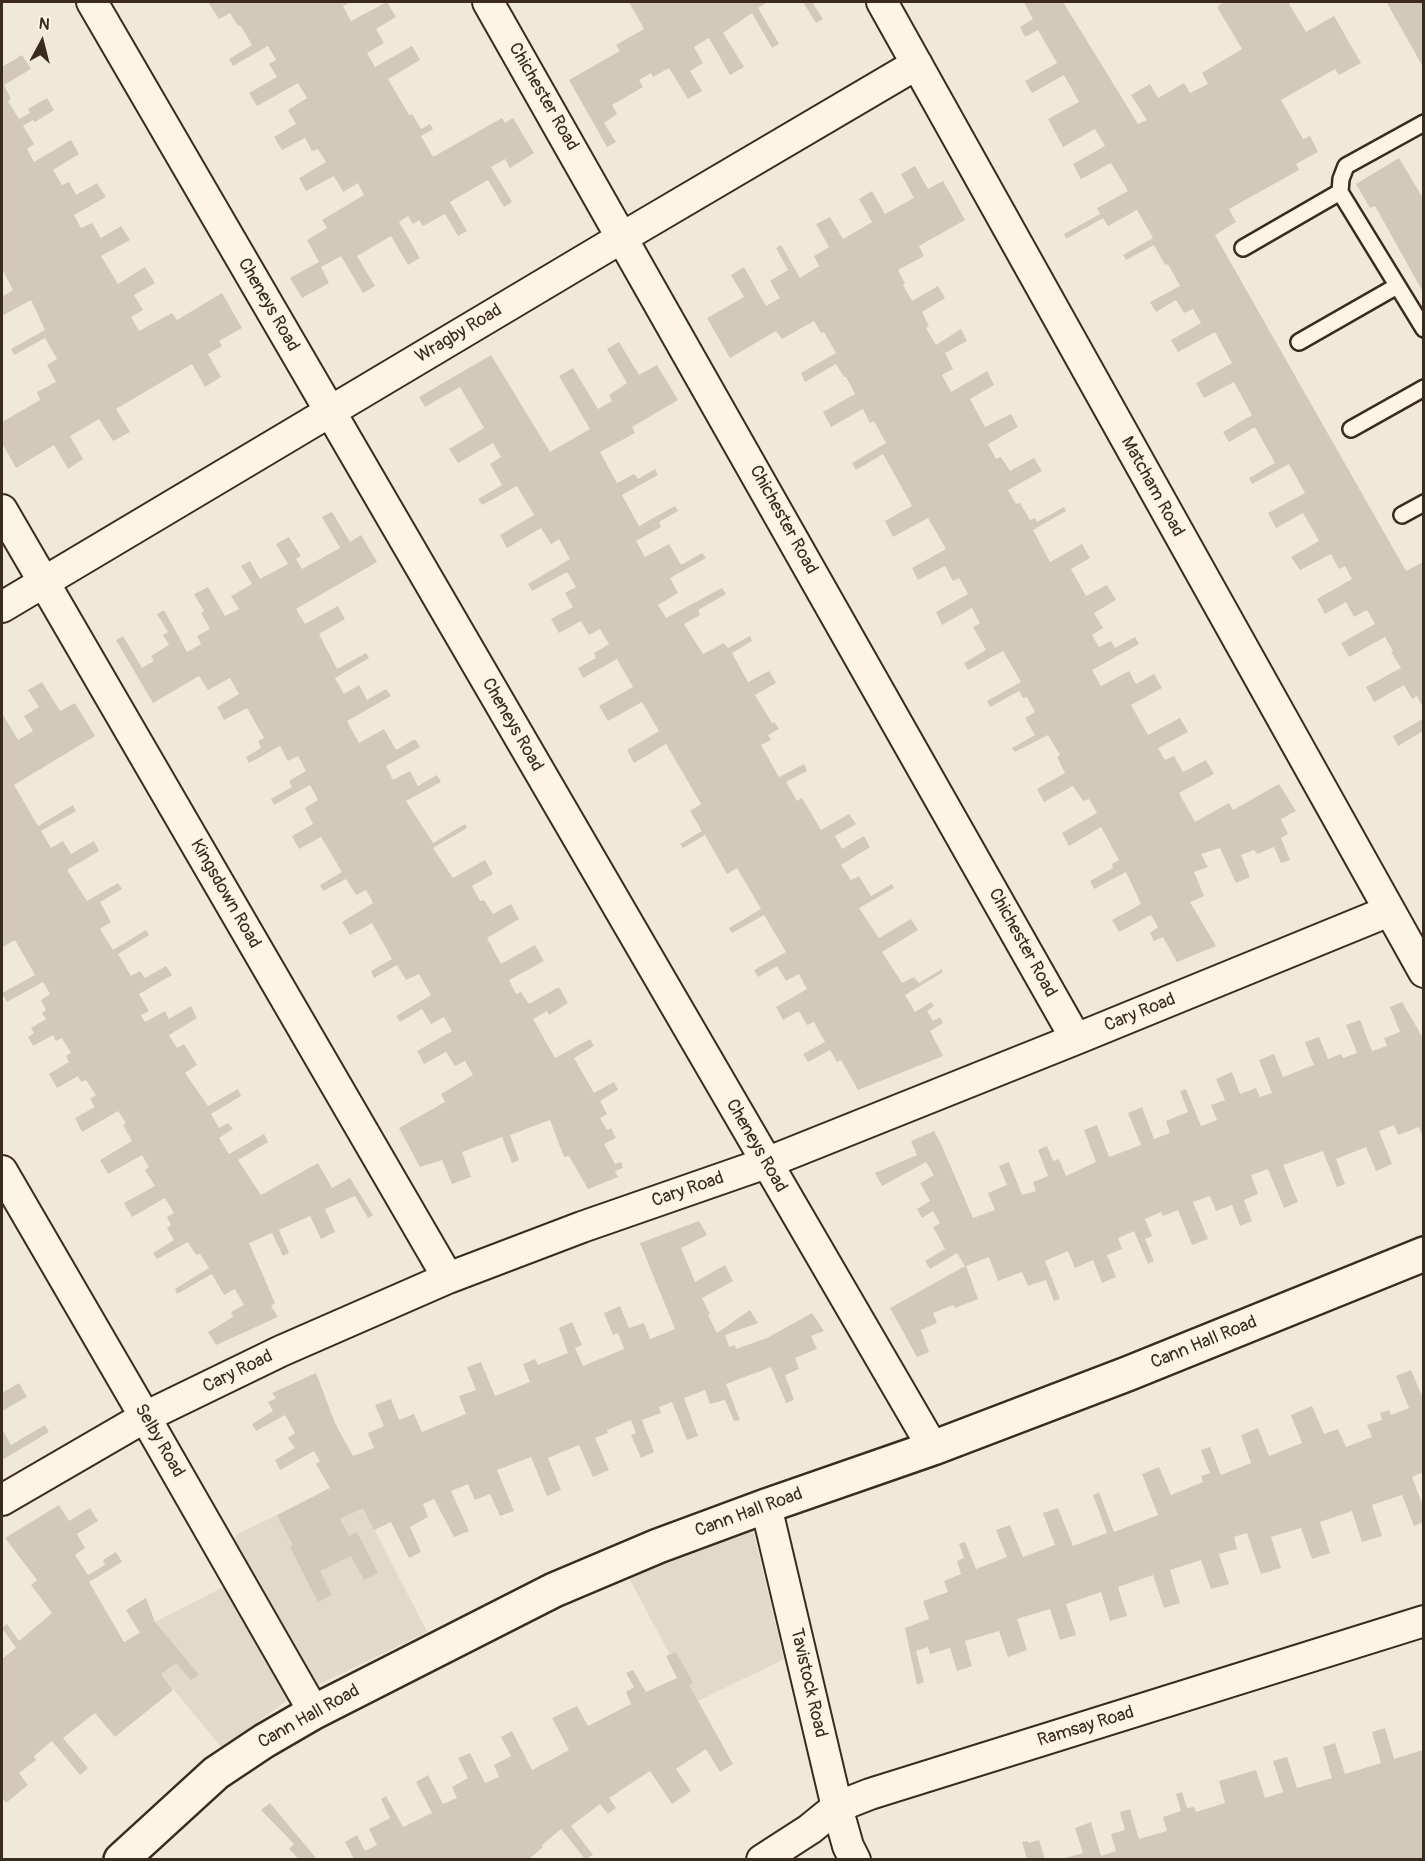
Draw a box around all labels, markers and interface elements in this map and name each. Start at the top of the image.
north arrow [12,12,72,72]
text: N [38,14,51,35]
street label: Chichester Road [503,39,583,155]
street label: Cheneys Road [233,255,303,355]
street label: Wragby Road [412,300,506,368]
street label: Matcham Road [1116,433,1188,541]
street label: Chichester Road [744,462,822,578]
street label: Cheneys Road [477,675,547,775]
street label: Kingsdown Road [185,835,265,953]
street label: Chichester Road [983,885,1061,1001]
street label: Cary Road [1101,989,1179,1037]
street label: Cheneys Road [721,1096,791,1196]
street label: Cary Road [649,1168,727,1212]
street label: Cann Hall Road [1148,1312,1260,1374]
street label: Cary Road [200,1346,276,1398]
street label: Selby Road [129,1400,189,1482]
street label: Cann Hall Road [692,1484,806,1542]
street label: Tavistock Road [785,1626,831,1740]
street label: Cann Hall Road [254,1680,364,1754]
street label: Ramsay Road [1035,1702,1137,1752]

